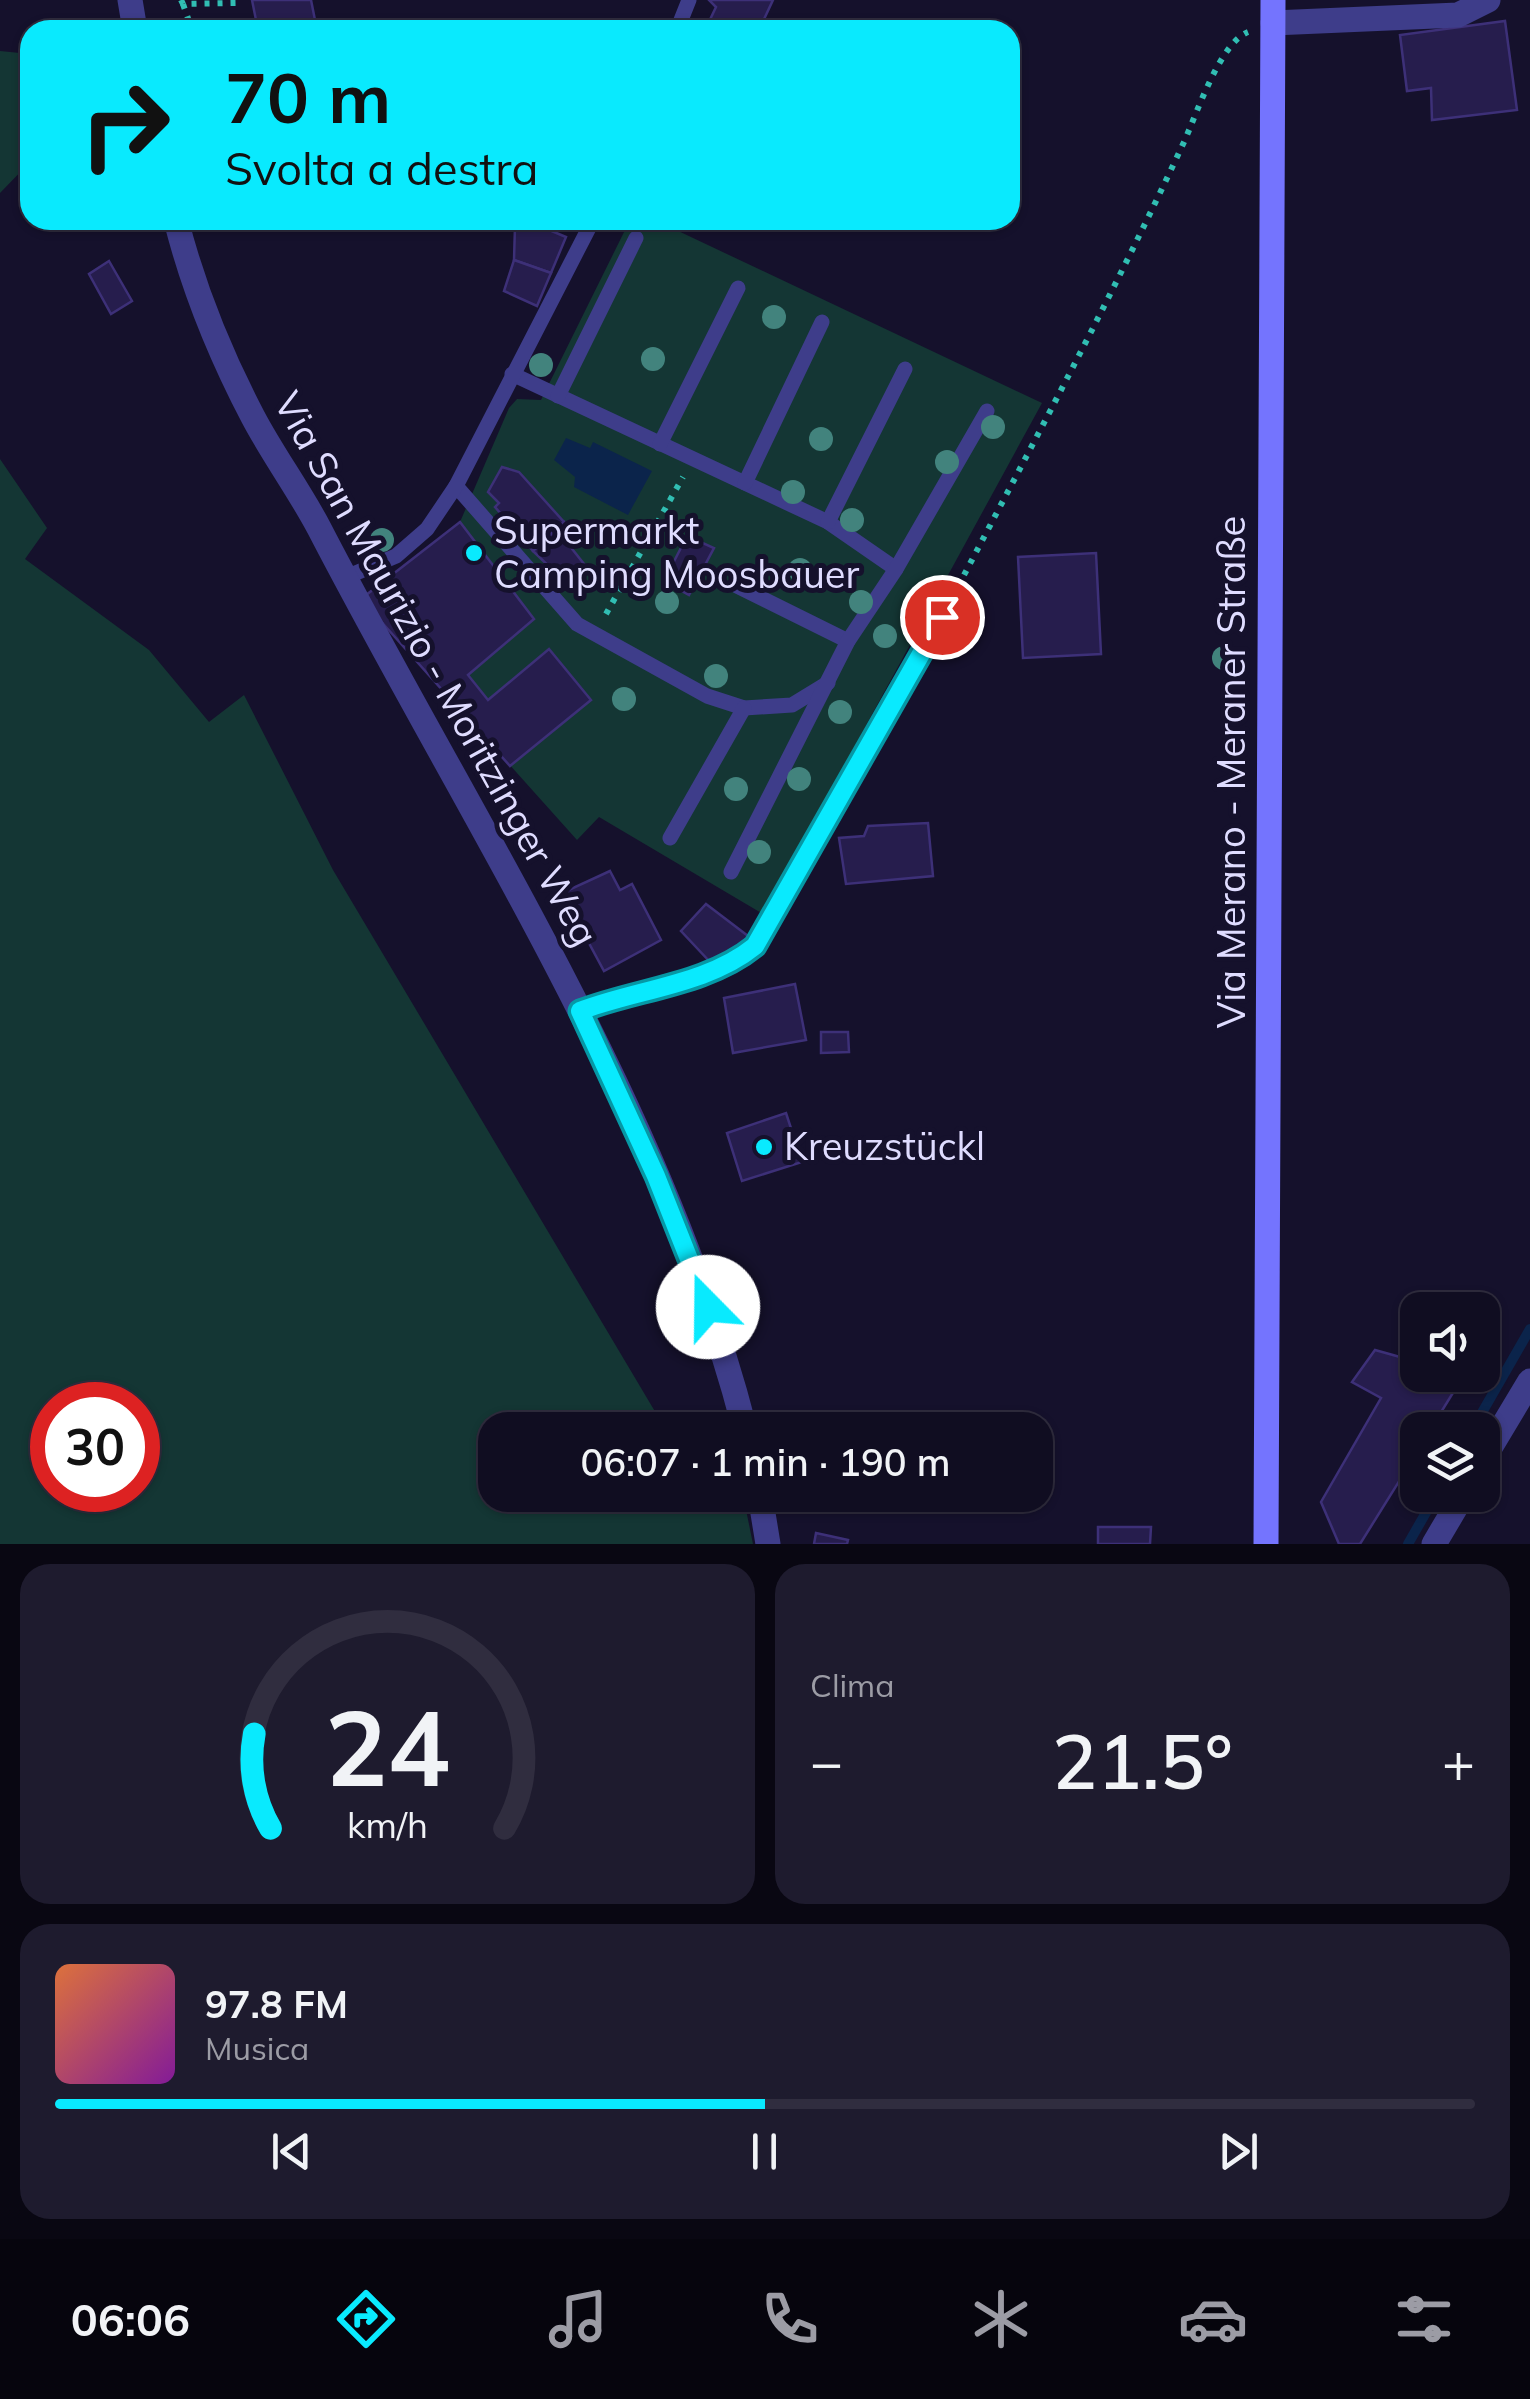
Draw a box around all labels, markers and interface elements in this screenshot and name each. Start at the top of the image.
text: 70 m [225,53,391,141]
icon: right [60,60,190,190]
text: Svolta a destra [225,140,538,196]
street label: Via San Maurizio - Moritzinger Weg [264,383,610,954]
place label: Supermarkt Camping Moosbauer [494,506,860,598]
street label: Via Merano - Meraner Straße [1207,516,1255,1028]
marker: Supermarkt Camping Moosbauer [463,542,485,564]
pin [900,575,985,660]
icon: arrive [915,590,970,645]
place label: Kreuzstückl [784,1122,985,1170]
marker: Kreuzstückl [753,1136,775,1158]
position arrow [656,1255,760,1359]
map controls [1400,1292,1500,1512]
button: sound [1400,1292,1500,1392]
speed limit sign: 30 [30,1382,160,1512]
button: layers [1400,1412,1500,1512]
text: 06:07 · 1 min · 190 m [580,1438,951,1486]
text: Clima [810,1665,894,1705]
text: 24 [325,1681,450,1812]
text: 21.5° [1052,1714,1233,1808]
text: − [810,1727,843,1796]
text: + [1442,1727,1475,1796]
text: km/h [347,1802,428,1847]
text: 97.8 FM [205,1980,348,2028]
text: Musica [205,2028,309,2068]
icon: previous [264,2124,319,2179]
icon: pause [737,2124,792,2179]
icon: next [1211,2124,1266,2179]
icon: directions [331,2284,401,2354]
icon: music [543,2284,613,2354]
icon: phone [755,2284,825,2354]
icon: climate [966,2284,1036,2354]
icon: car [1178,2284,1248,2354]
icon: filters [1389,2284,1459,2354]
text: 06:06 [71,2291,190,2347]

